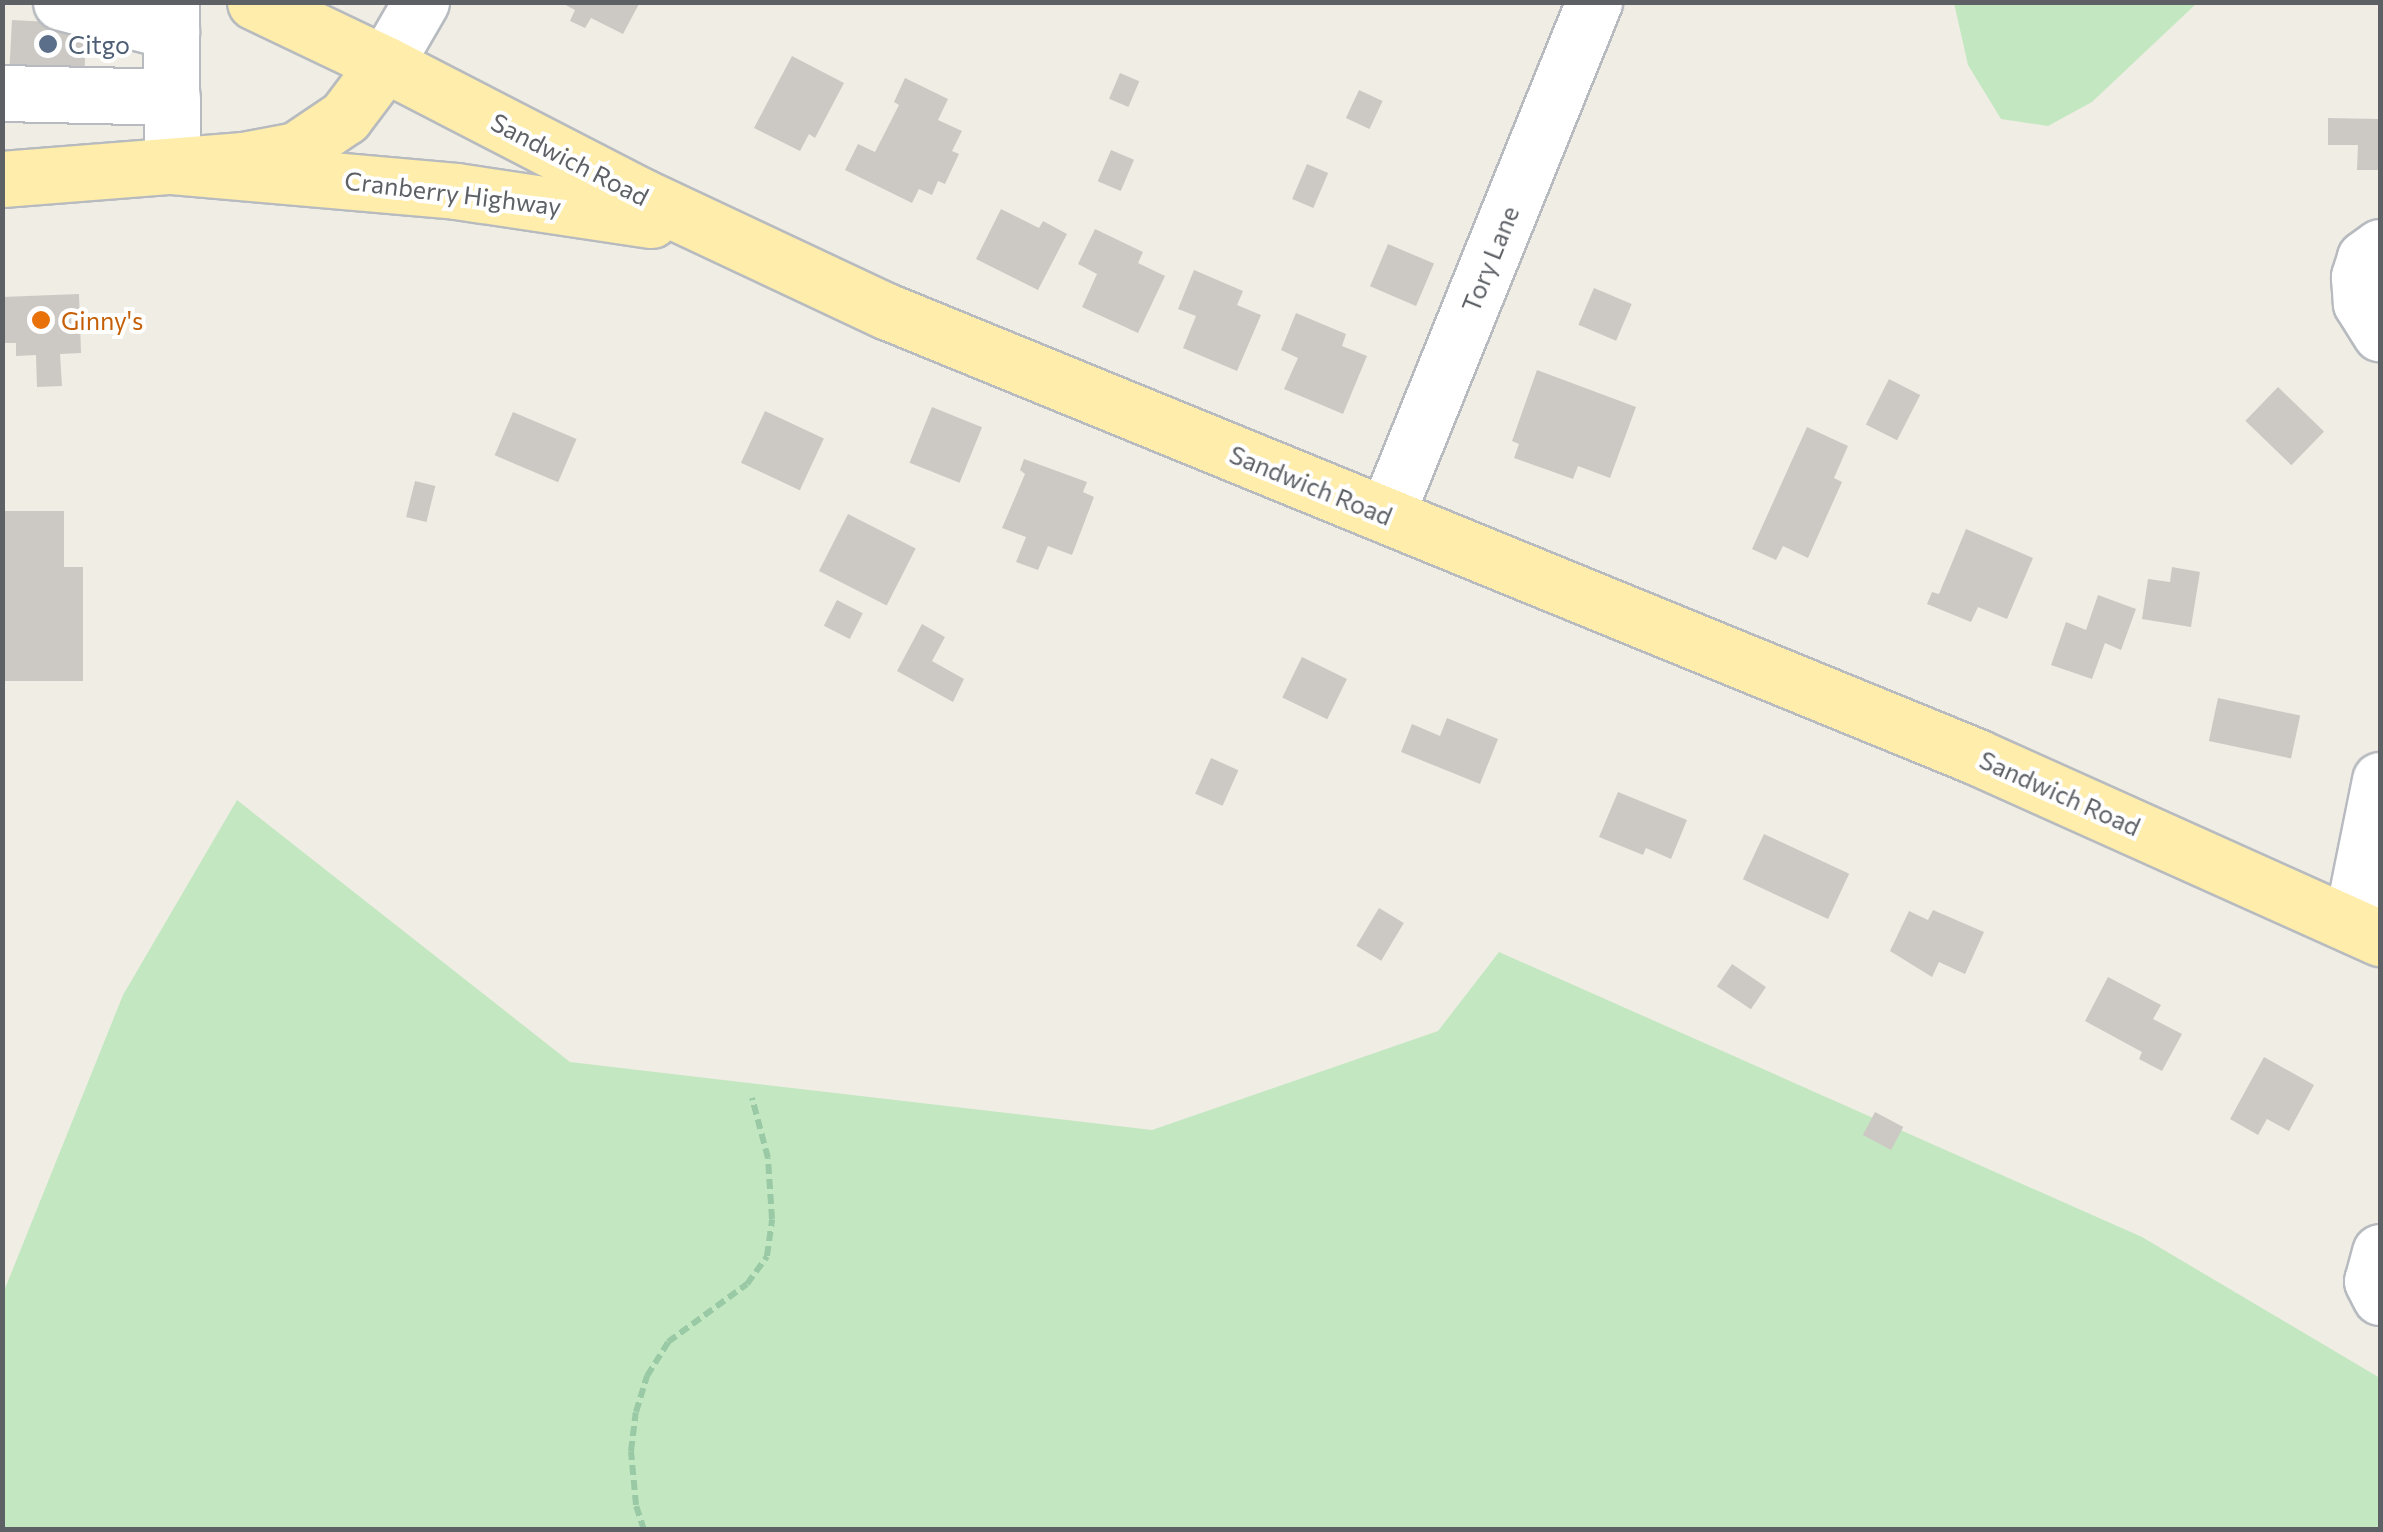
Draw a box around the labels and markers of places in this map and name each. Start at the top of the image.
place label: Citgo [68,29,130,59]
marker: Citgo [37,33,59,55]
place label: Ginny's [61,305,143,335]
marker: Ginny's [30,309,52,331]

